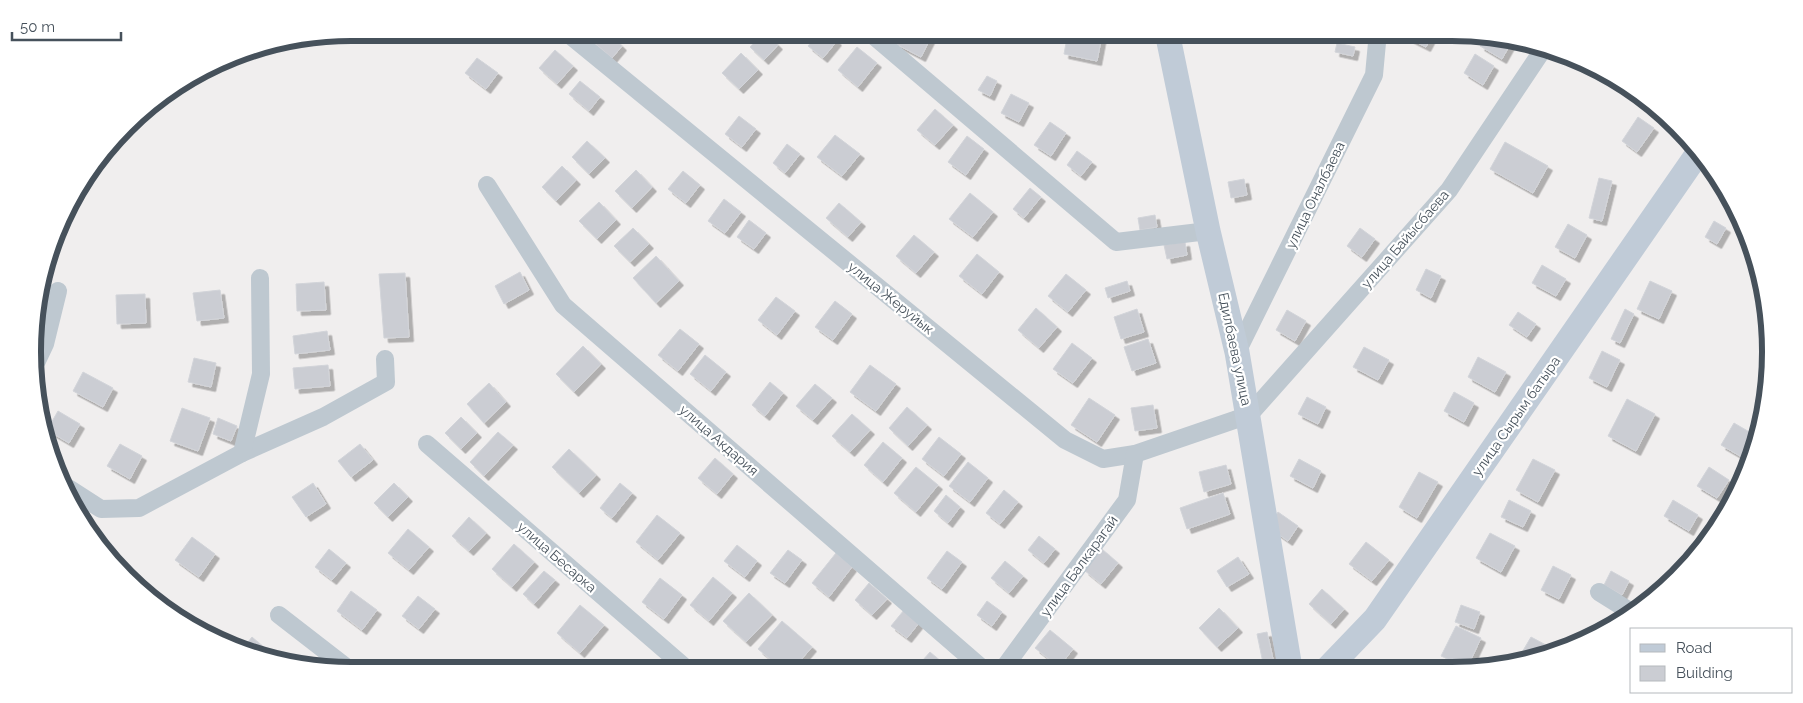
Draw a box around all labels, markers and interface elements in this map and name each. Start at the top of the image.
scale bar [12,10,121,42]
text: 50 m [20,18,55,36]
street label: улица Оналбаева [1282,139,1348,251]
street label: улица Байысбаева [1358,187,1452,291]
street label: улица Жеруйык [845,258,937,338]
street label: Едилбаева улица [1215,291,1255,407]
street label: улица Сырым батыра [1469,353,1563,479]
street label: улица Акдария [676,401,762,479]
street label: улица Балкарагай [1037,512,1121,620]
street label: улица Бесарка [514,518,600,596]
legend [1630,628,1793,693]
text: Road [1676,639,1712,657]
text: Building [1676,664,1733,682]

